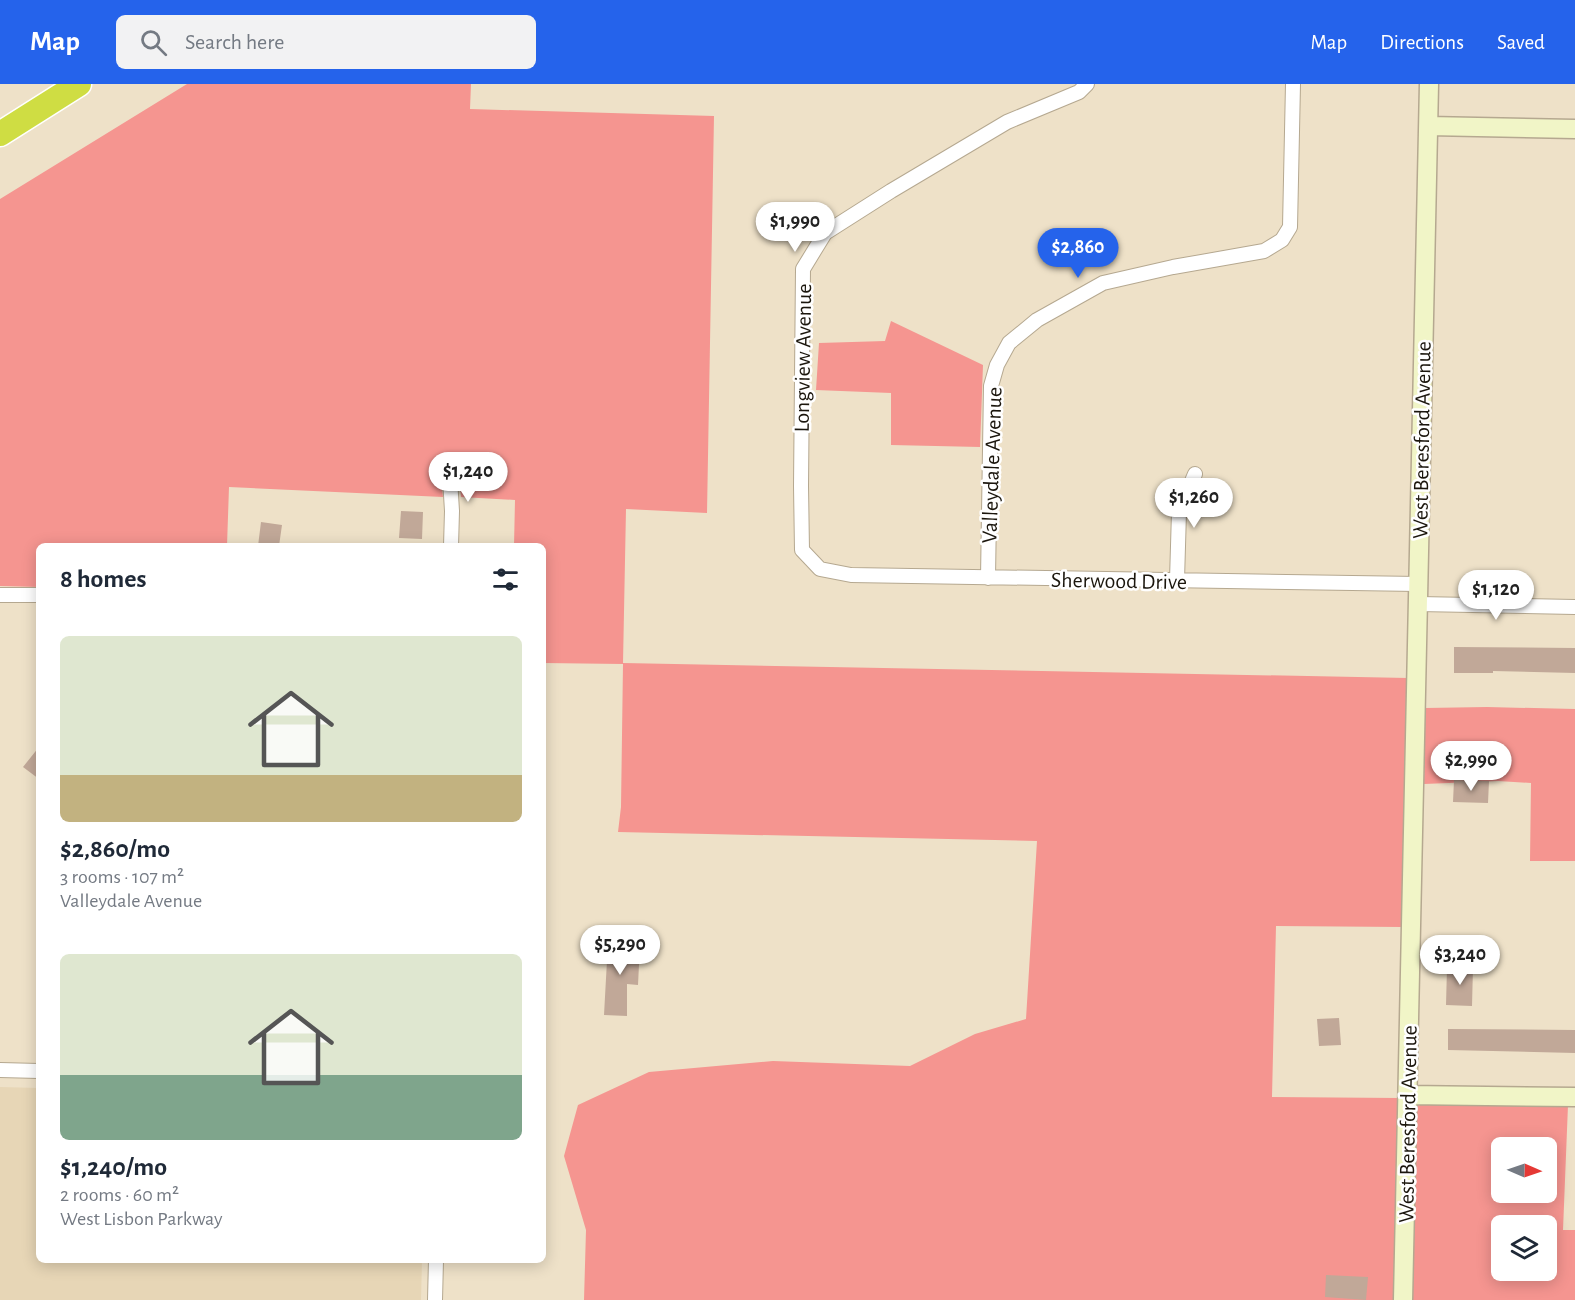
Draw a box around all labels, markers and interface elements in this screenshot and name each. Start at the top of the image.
search box [116,15,536,69]
icon: search [137,26,170,59]
text: Map [30,28,80,56]
text: Search here [185,31,284,53]
text: Map [1311,32,1347,53]
text: Directions [1380,32,1464,53]
text: Saved [1497,32,1545,53]
pin: $1,990 [746,202,844,253]
text: $1,990 [770,211,820,231]
pin: $2,860 [1029,228,1127,279]
text: $2,860 [1052,237,1104,257]
street label: Longview Avenue [791,283,815,433]
street label: West Beresford Avenue [1409,341,1435,539]
street label: Valleydale Avenue [978,387,1006,544]
pin: $1,240 [419,452,517,503]
text: $1,240 [443,461,493,481]
pin: $1,260 [1145,478,1243,529]
text: $1,260 [1169,487,1219,507]
icon: filters [489,563,522,596]
text: 8 homes [60,566,147,592]
street label: Sherwood Drive [1051,569,1187,593]
pin: $1,120 [1447,570,1545,621]
text: $1,120 [1472,579,1520,599]
icon: home [237,675,345,783]
pin: $2,990 [1422,741,1520,792]
text: $2,990 [1445,750,1497,770]
text: $2,860/mo [60,836,170,862]
text: 3 rooms · 107 m² [60,867,184,887]
text: Valleydale Avenue [60,891,202,911]
pin: $5,290 [571,925,669,976]
text: $5,290 [594,934,646,954]
pin: $3,240 [1411,935,1509,986]
text: $3,240 [1434,944,1486,964]
icon: home [237,993,345,1101]
street label: West Beresford Avenue [1395,1025,1421,1223]
north arrow [1491,1137,1557,1203]
map controls [1491,1137,1557,1281]
text: $1,240/mo [60,1154,167,1180]
text: 2 rooms · 60 m² [60,1185,179,1205]
text: West Lisbon Parkway [60,1209,223,1229]
button: layers [1491,1215,1557,1281]

